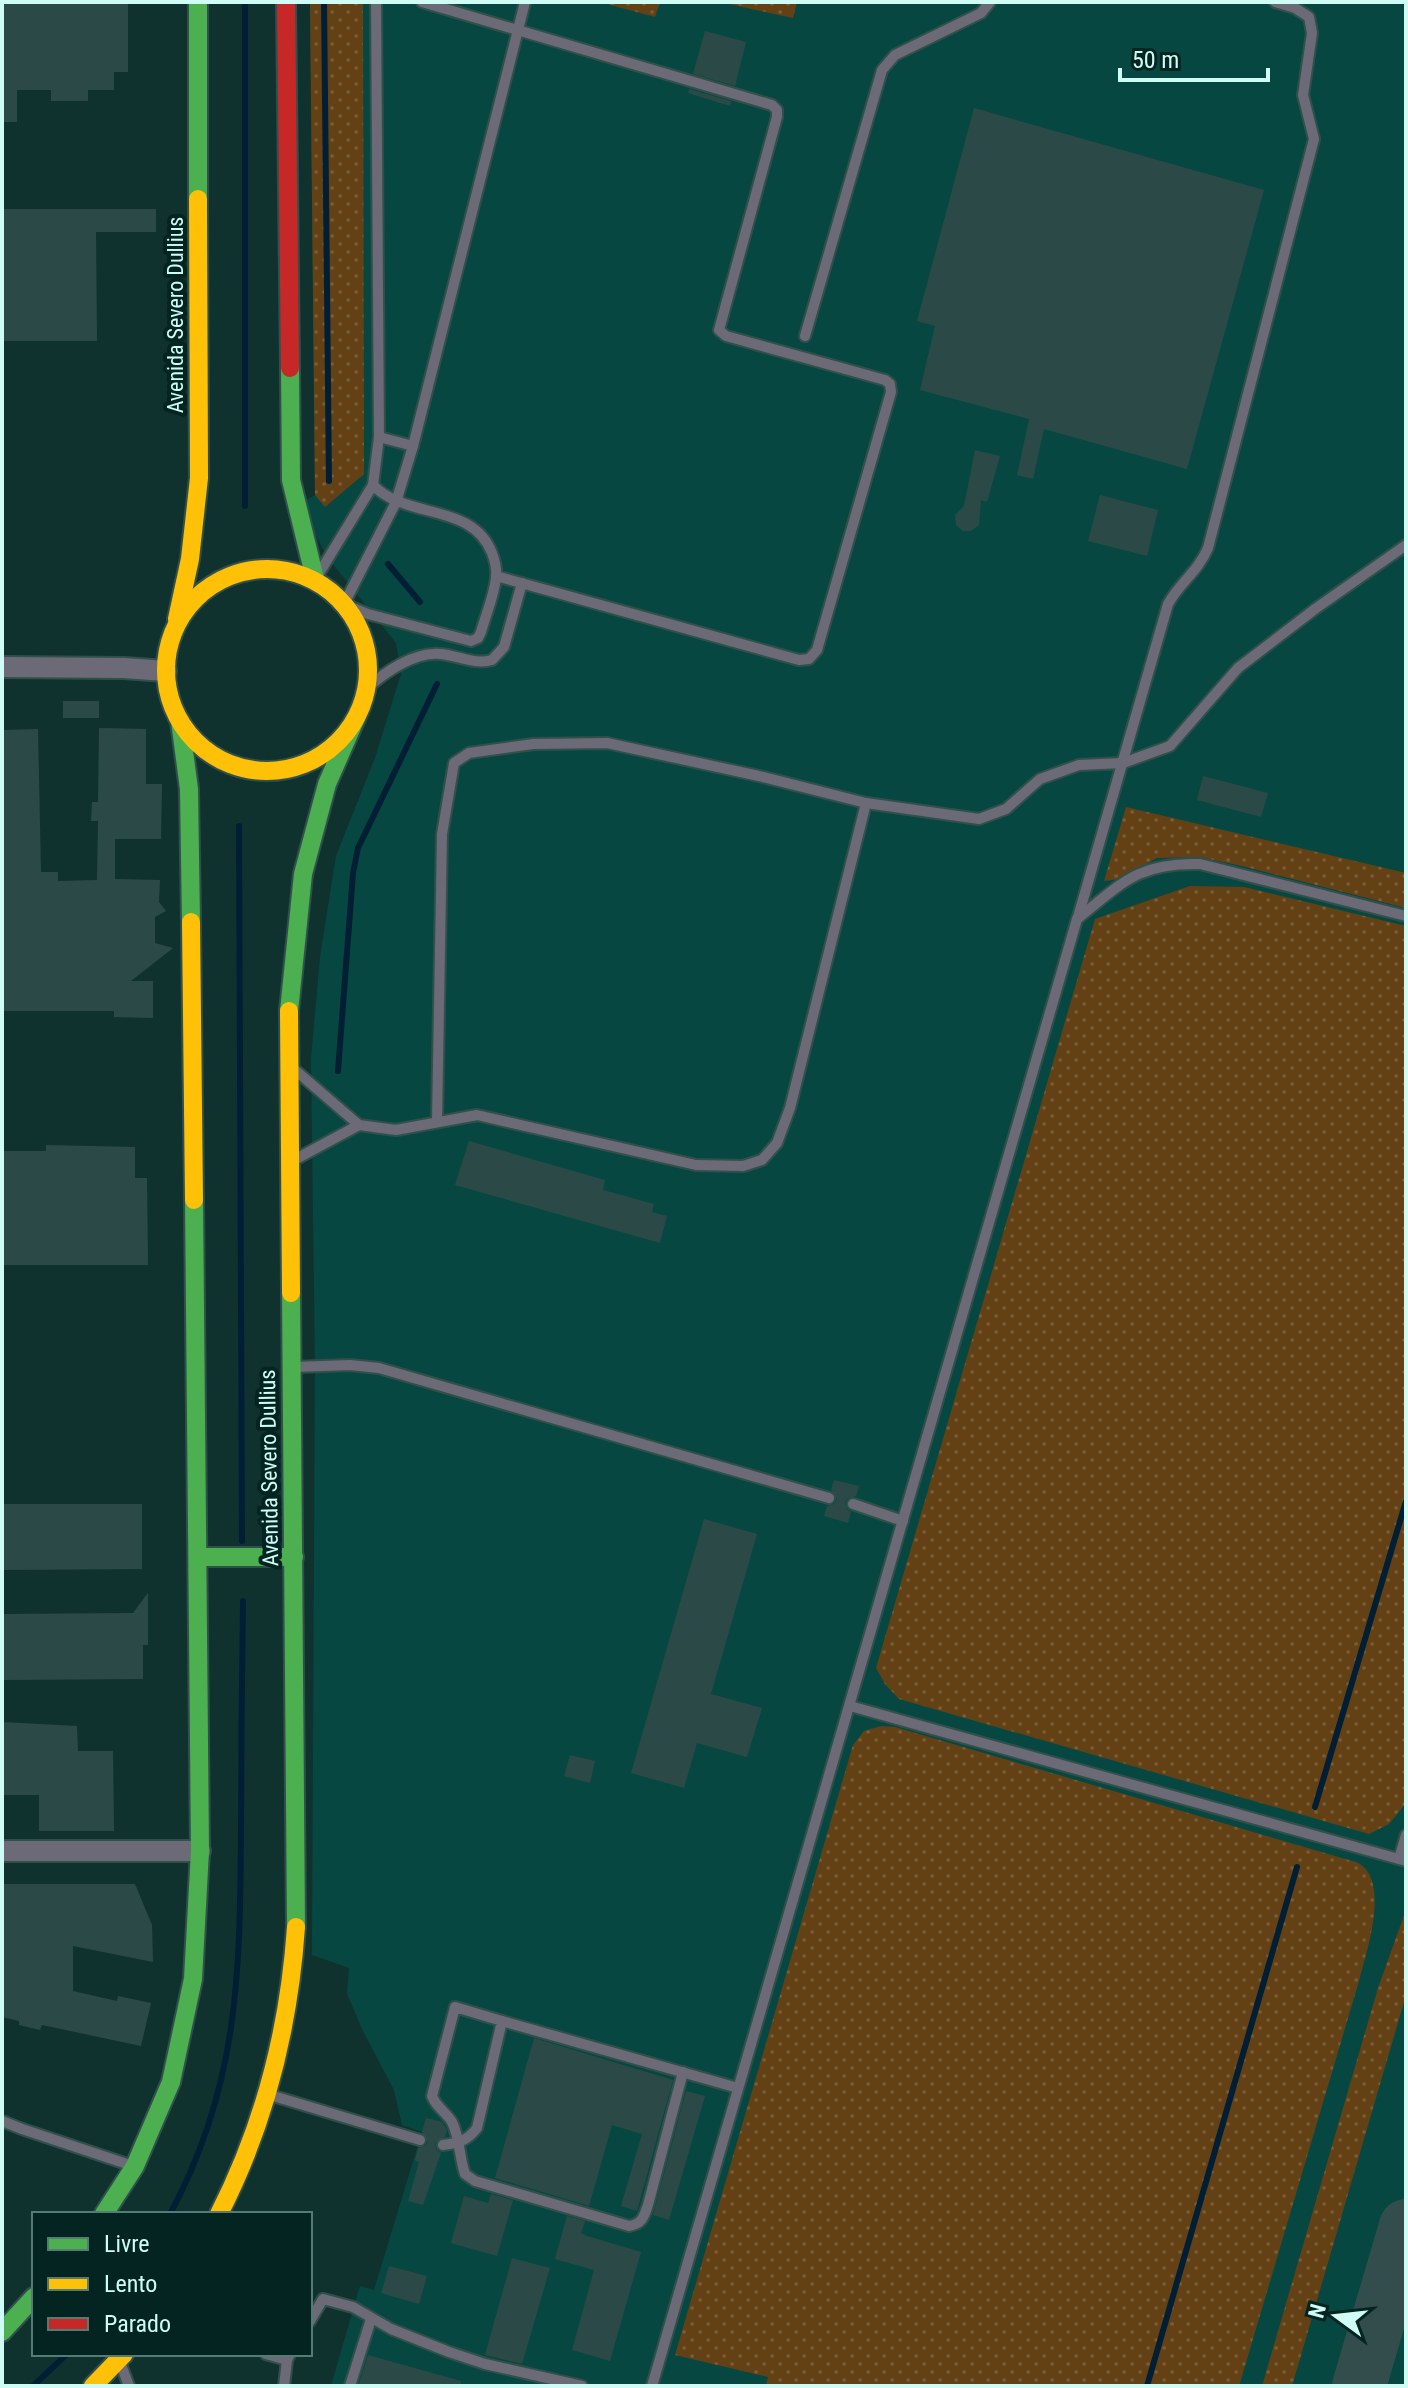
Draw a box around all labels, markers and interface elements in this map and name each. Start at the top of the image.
scale bar [1120,32,1268,82]
text: 50 m [1132,46,1179,74]
street label: Avenida Severo Dullius [163,217,188,413]
street label: Avenida Severo Dullius [255,1369,283,1567]
legend [32,2212,312,2356]
text: Livre [104,2230,150,2258]
text: Lento [104,2270,157,2298]
north arrow [1296,2276,1376,2356]
text: N [1303,2301,1331,2321]
text: Parado [104,2310,171,2338]

